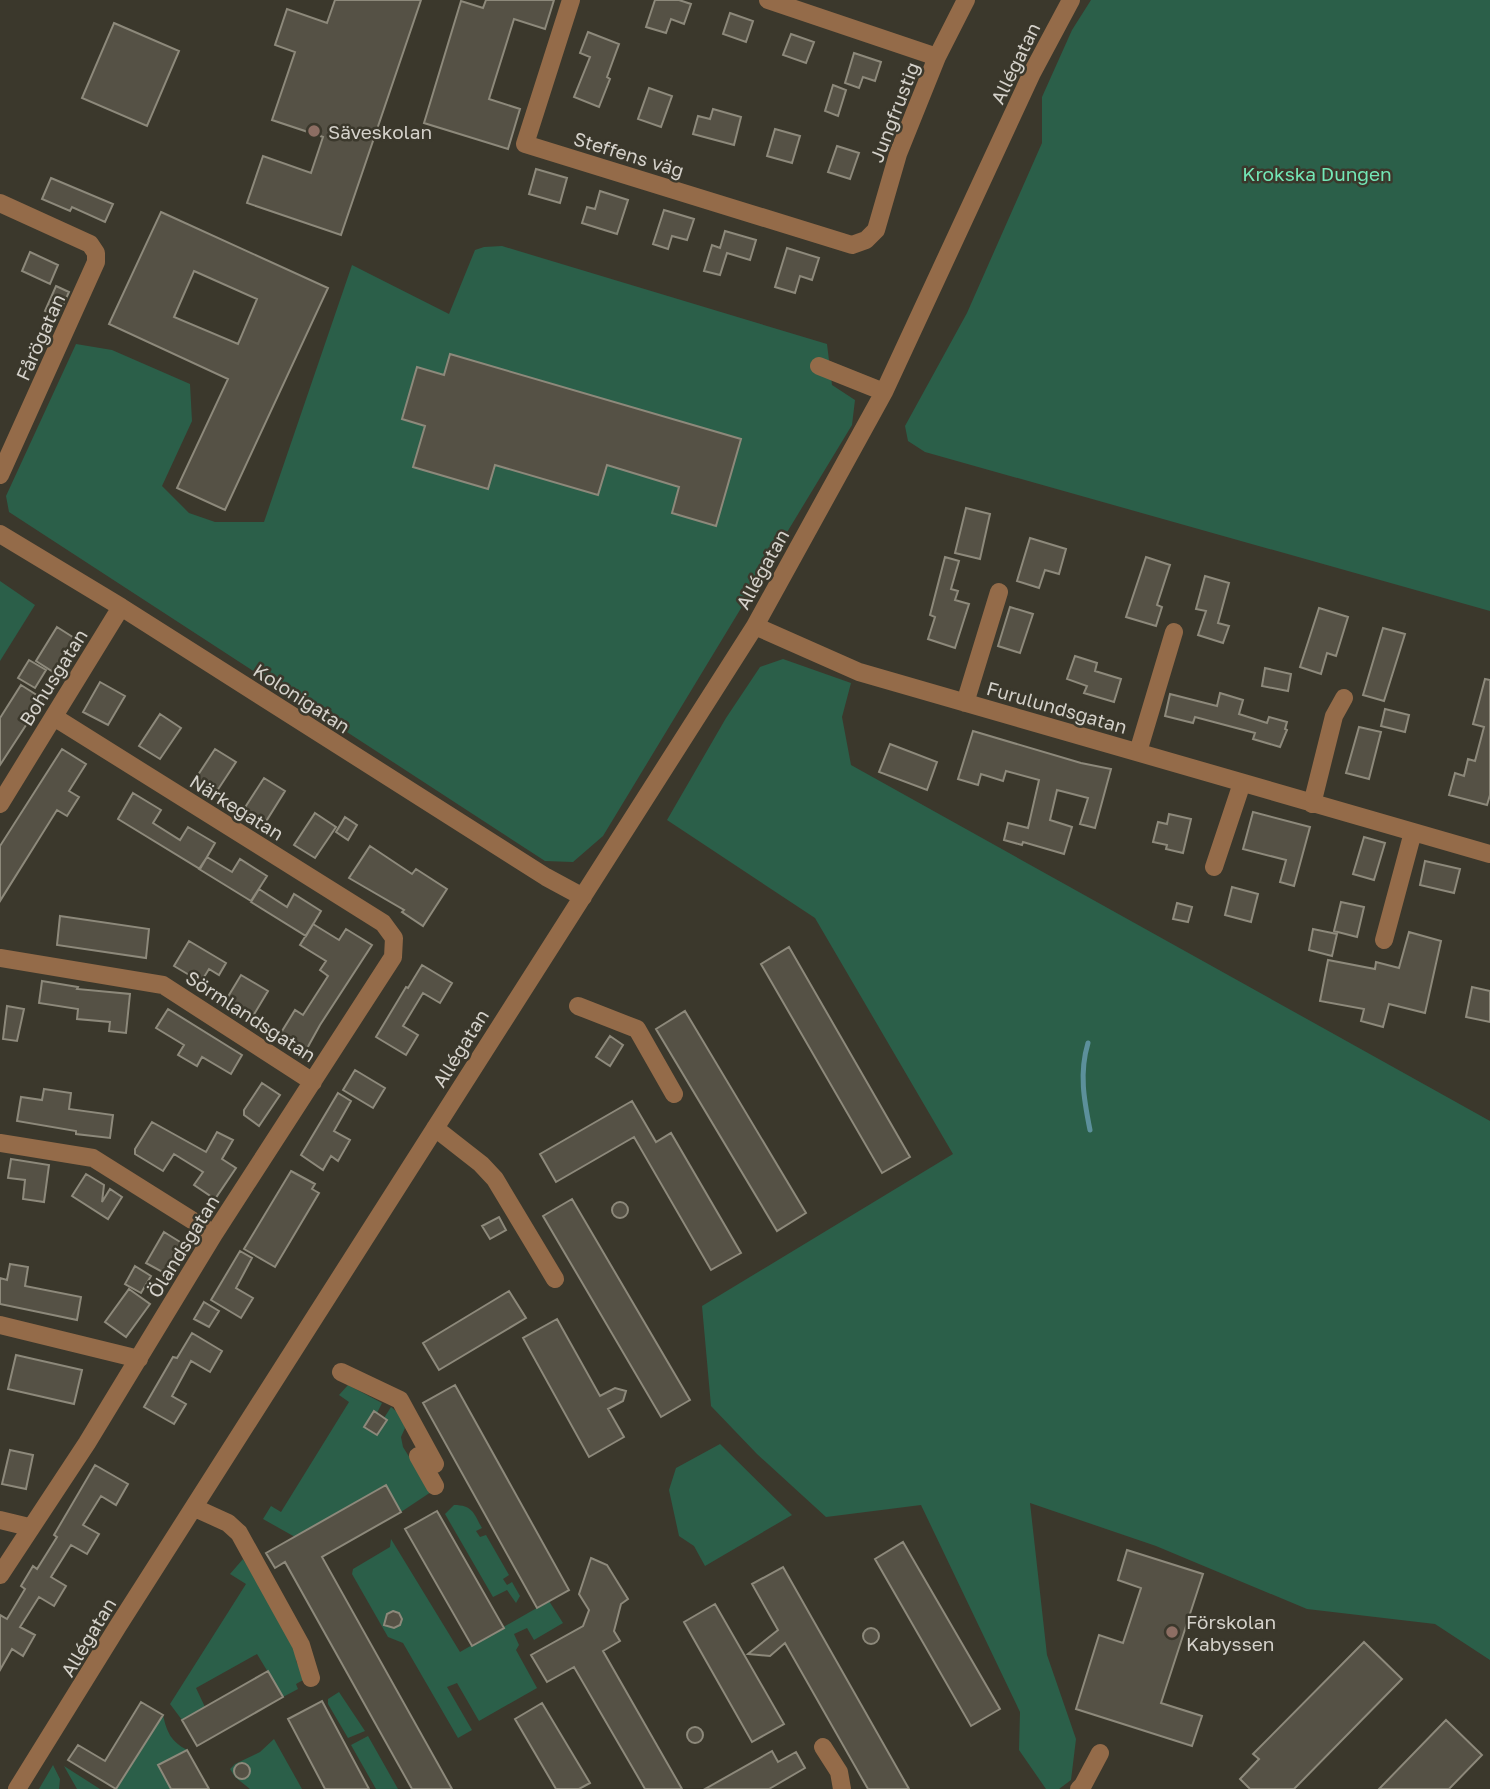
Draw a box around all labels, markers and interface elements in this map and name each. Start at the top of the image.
street label: Allégatan [985,19,1045,107]
street label: Jungfrustig [864,59,924,165]
place label: Säveskolan [328,120,432,143]
marker: Säveskolan [306,123,322,139]
street label: Steffens väg [571,126,687,182]
park label: Krokska Dungen [1242,162,1392,185]
street label: Fårögatan [11,290,69,384]
street label: Allégatan [731,525,793,613]
street label: Bohusgatan [14,624,92,730]
street label: Kolonigatan [249,658,355,738]
street label: Furulundsgatan [984,676,1130,738]
street label: Närkegatan [186,769,288,845]
street label: Sörmlandsgatan [182,965,320,1067]
street label: Allégatan [427,1005,493,1091]
street label: Ölandsgatan [142,1190,224,1302]
street label: Allégatan [56,1594,120,1680]
place label: Förskolan Kabyssen [1186,1610,1276,1655]
marker: Förskolan Kabyssen [1164,1624,1180,1640]

